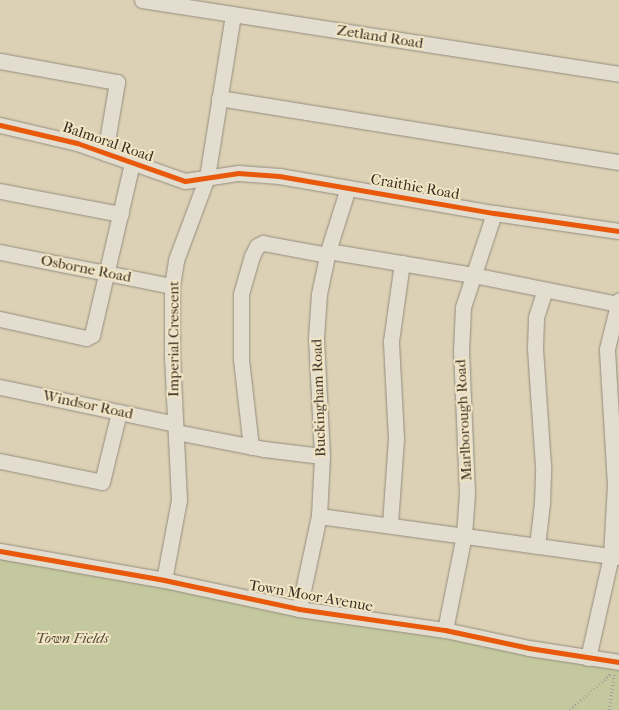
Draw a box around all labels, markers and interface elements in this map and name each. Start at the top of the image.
street label: Zetland Road [335,21,425,53]
street label: Balmoral Road [60,118,156,166]
street label: Craithie Road [369,170,461,204]
street label: Osborne Road [39,251,133,287]
street label: Imperial Crescent [165,281,183,397]
street label: Buckingham Road [308,339,330,457]
street label: Marlborough Road [452,359,476,481]
street label: Windsor Road [41,387,135,423]
street label: Town Moor Avenue [248,576,374,616]
park label: Town Fields [36,630,108,648]

